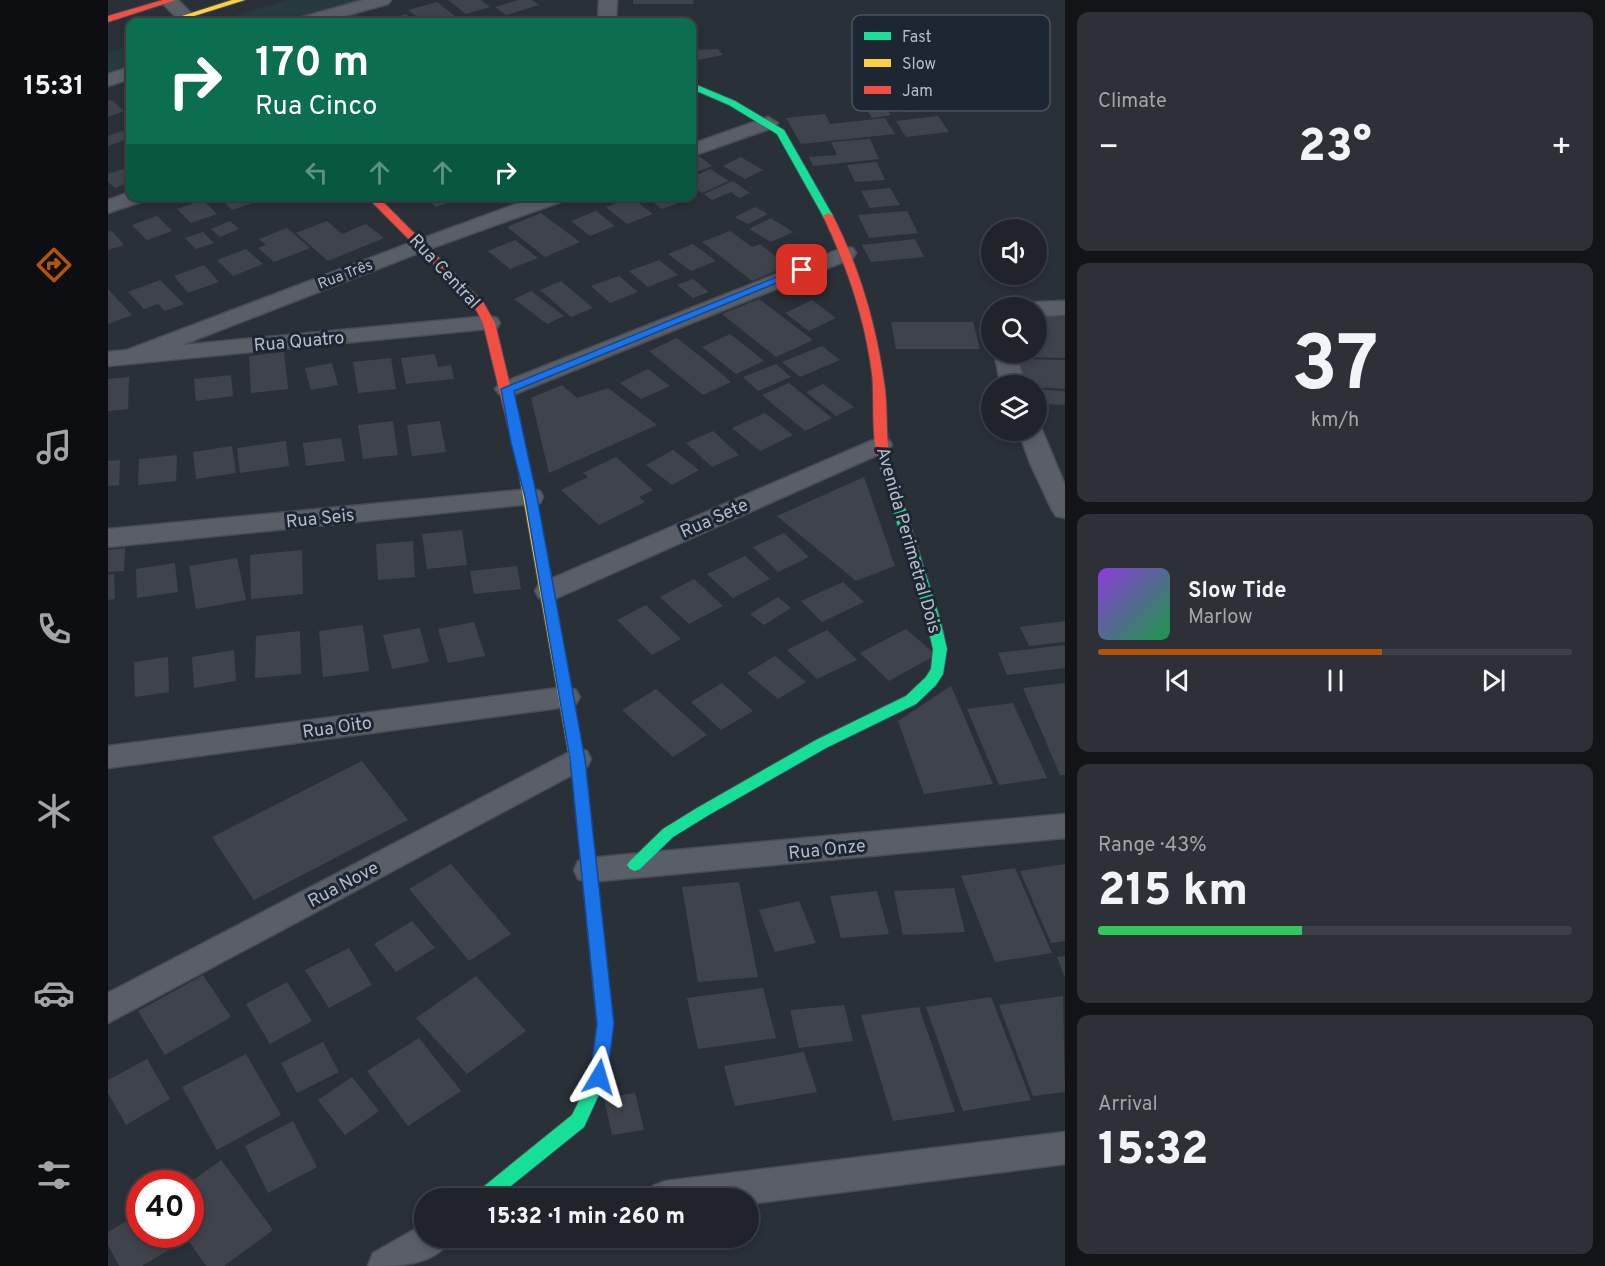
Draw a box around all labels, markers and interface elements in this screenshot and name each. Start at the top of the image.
legend [852,15,1050,111]
text: Fast [902,28,932,48]
text: 170 m [255,38,369,91]
icon: right [156,42,234,120]
text: Slow [902,55,936,75]
text: 15:31 [24,70,84,104]
text: Jam [902,82,933,102]
text: Climate [1098,89,1167,115]
text: Rua Cinco [255,90,377,124]
text: 23° [1298,120,1372,177]
text: − [1098,128,1119,170]
text: + [1551,128,1572,170]
icon: left [300,156,333,189]
icon: ahead [363,156,396,189]
icon: ahead [426,156,459,189]
icon: right [489,156,522,189]
map controls [981,219,1047,441]
button: sound [981,219,1047,285]
street label: Rua Central [403,230,484,314]
icon: directions [33,244,75,286]
pin [776,244,827,295]
icon: arrive [785,253,818,286]
street label: Rua Três [315,256,376,295]
button: search [981,297,1047,363]
text: 37 [1291,319,1379,418]
street label: Rua Quatro [253,327,345,358]
button: layers [981,375,1047,441]
text: km/h [1311,408,1359,434]
icon: music [33,426,75,468]
street label: Avenida Perimetral Dois [870,445,945,636]
street label: Rua Sete [677,494,752,545]
street label: Rua Seis [285,504,356,535]
text: Slow Tide [1188,578,1287,605]
text: Marlow [1188,605,1252,631]
icon: phone [33,608,75,650]
icon: previous [1161,664,1194,697]
icon: pause [1319,664,1352,697]
icon: next [1477,664,1510,697]
street label: Rua Oito [301,712,373,745]
icon: climate [33,790,75,832]
text: Range · 43% [1098,833,1207,859]
street label: Rua Onze [787,835,867,866]
street label: Rua Nove [304,857,383,914]
text: 215 km [1098,864,1248,921]
icon: car [33,972,75,1014]
position arrow [567,1045,631,1109]
text: Arrival [1098,1092,1158,1118]
text: 15:32 [1098,1123,1209,1180]
icon: filters [33,1154,75,1196]
speed limit sign: 40 [126,1170,204,1248]
text: 15:32 · 1 min · 260 m [488,1204,685,1231]

